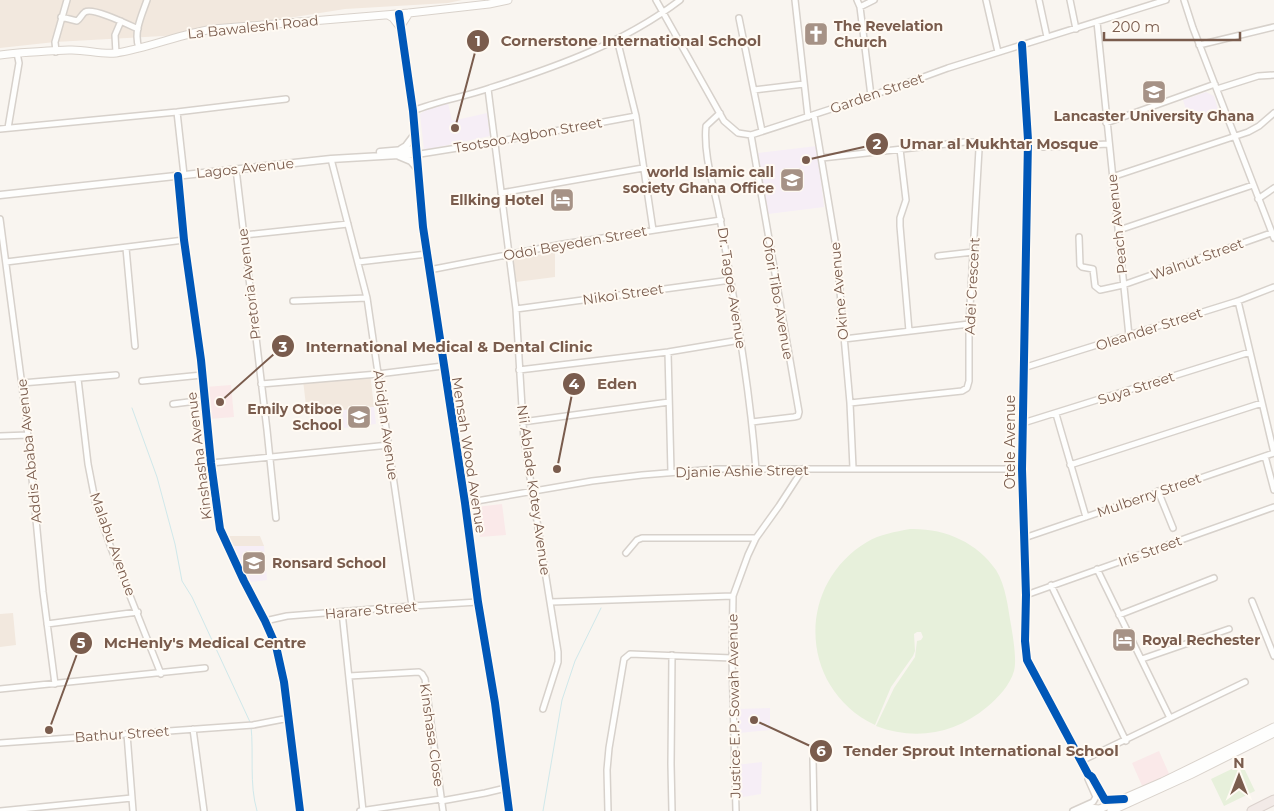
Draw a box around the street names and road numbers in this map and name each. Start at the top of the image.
street label: La Bawaleshi Road [187,11,319,43]
street label: Garden Street [828,68,927,117]
street label: Tsotsoo Agbon Street [453,113,604,157]
street label: Lagos Avenue [195,154,295,182]
street label: Peach Avenue [1103,173,1131,275]
street label: Odoi Beyeden Street [502,221,649,265]
street label: Dr. Tagoe Avenue [713,226,751,350]
street label: Pretoria Avenue [233,227,265,341]
street label: Walnut Street [1148,234,1246,284]
street label: Ofori Tibo Avenue [758,235,798,361]
street label: Adei Crescent [960,237,984,335]
street label: Okine Avenue [826,241,852,341]
street label: Nikoi Street [581,279,665,309]
street label: Oleander Street [1093,303,1205,355]
street label: Suya Street [1095,367,1177,409]
street label: Abidjan Avenue [369,369,403,481]
street label: Mensah Wood Avenue [448,376,490,534]
street label: Addis Ababa Avenue [12,378,46,524]
street label: Kinshasha Avenue [182,391,216,521]
street label: Otele Avenue [1001,395,1019,489]
street label: Nii Ablade Kotey Avenue [513,404,555,576]
street label: Djanie Ashie Street [675,461,809,481]
street label: Mulberry Street [1094,469,1204,521]
street label: Malabu Avenue [86,490,140,598]
street label: Iris Street [1116,531,1185,571]
street label: Harare Street [324,597,418,623]
street label: Justice E.P. Sowah Avenue [723,613,745,800]
street label: Kinshasa Close [416,682,448,788]
street label: Bathur Street [74,722,170,746]

